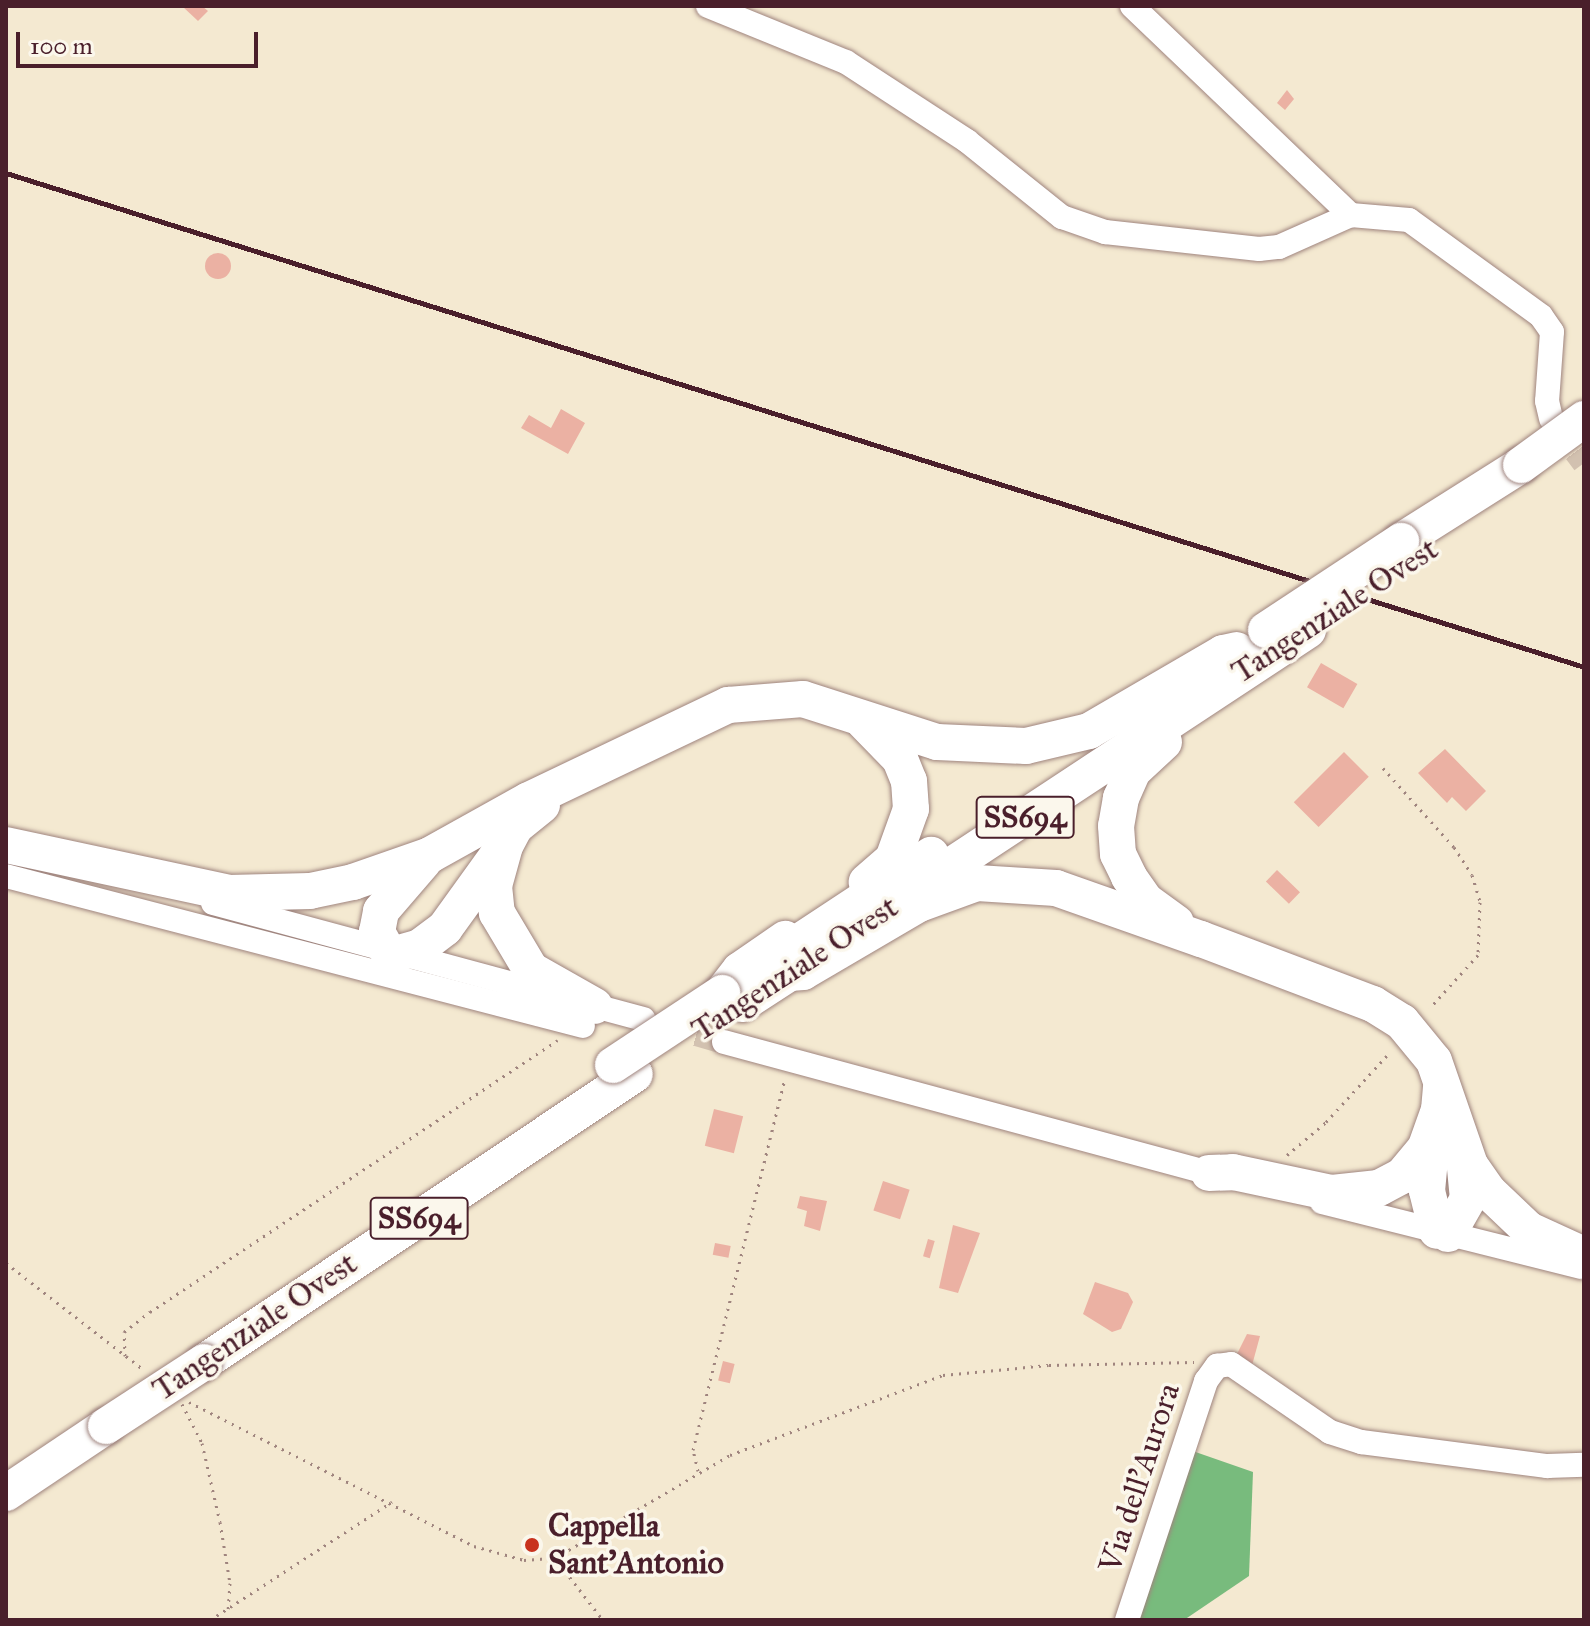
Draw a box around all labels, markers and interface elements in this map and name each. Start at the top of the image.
scale bar [20,16,262,66]
text: 100 m [30,31,93,61]
street label: Tangenziale Ovest [1225,530,1445,692]
road number: SS694 [975,791,1075,843]
street label: Tangenziale Ovest [685,888,905,1050]
road number: SS694 [369,1192,469,1244]
street label: Tangenziale Ovest [146,1245,364,1409]
street label: Via dell'Aurora [1091,1379,1189,1577]
place label: Cappella Sant'Antonio [548,1508,724,1583]
marker: Cappella Sant'Antonio [523,1536,541,1554]

